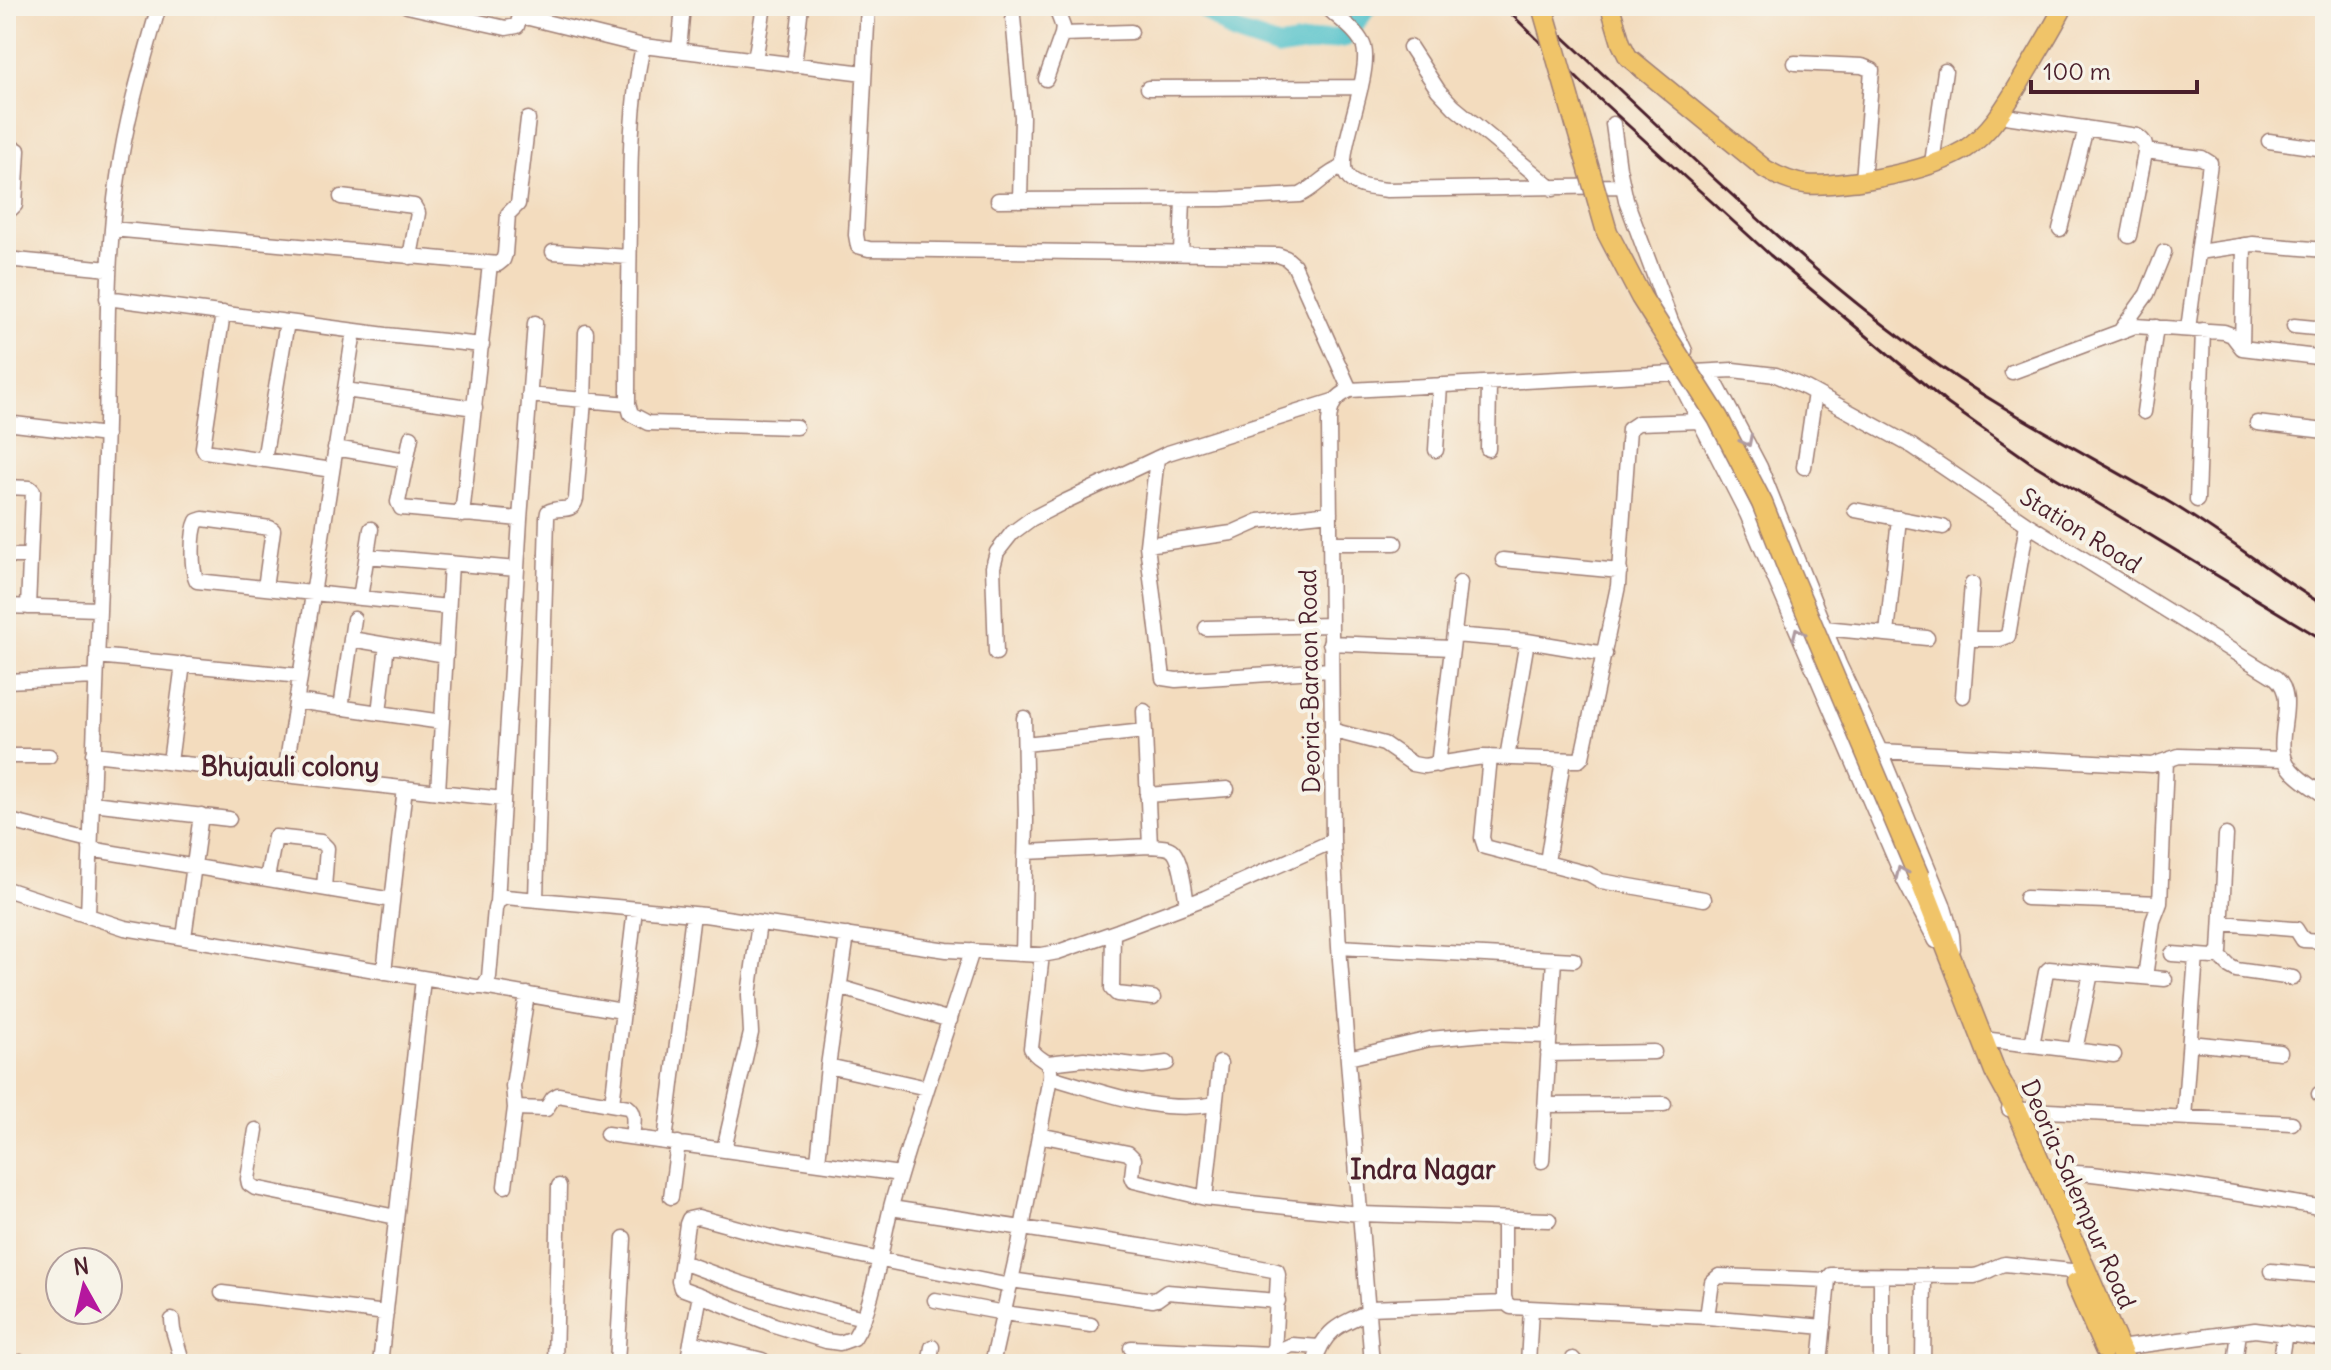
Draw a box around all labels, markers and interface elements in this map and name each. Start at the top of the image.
scale bar [2031,44,2197,94]
text: 100 m [2043,56,2111,86]
one-way arrow [1737,432,1752,447]
street label: Station Road [2015,481,2147,579]
street label: Deoria-Baraon Road [1292,569,1326,793]
one-way arrow [1792,627,1808,642]
district label: Bhujauli colony [201,750,379,783]
one-way arrow [1895,866,1911,880]
street label: Deoria-Salempur Road [2015,1075,2143,1313]
district label: Indra Nagar [1350,1153,1496,1186]
north arrow [44,1246,124,1326]
text: N [72,1251,91,1281]

